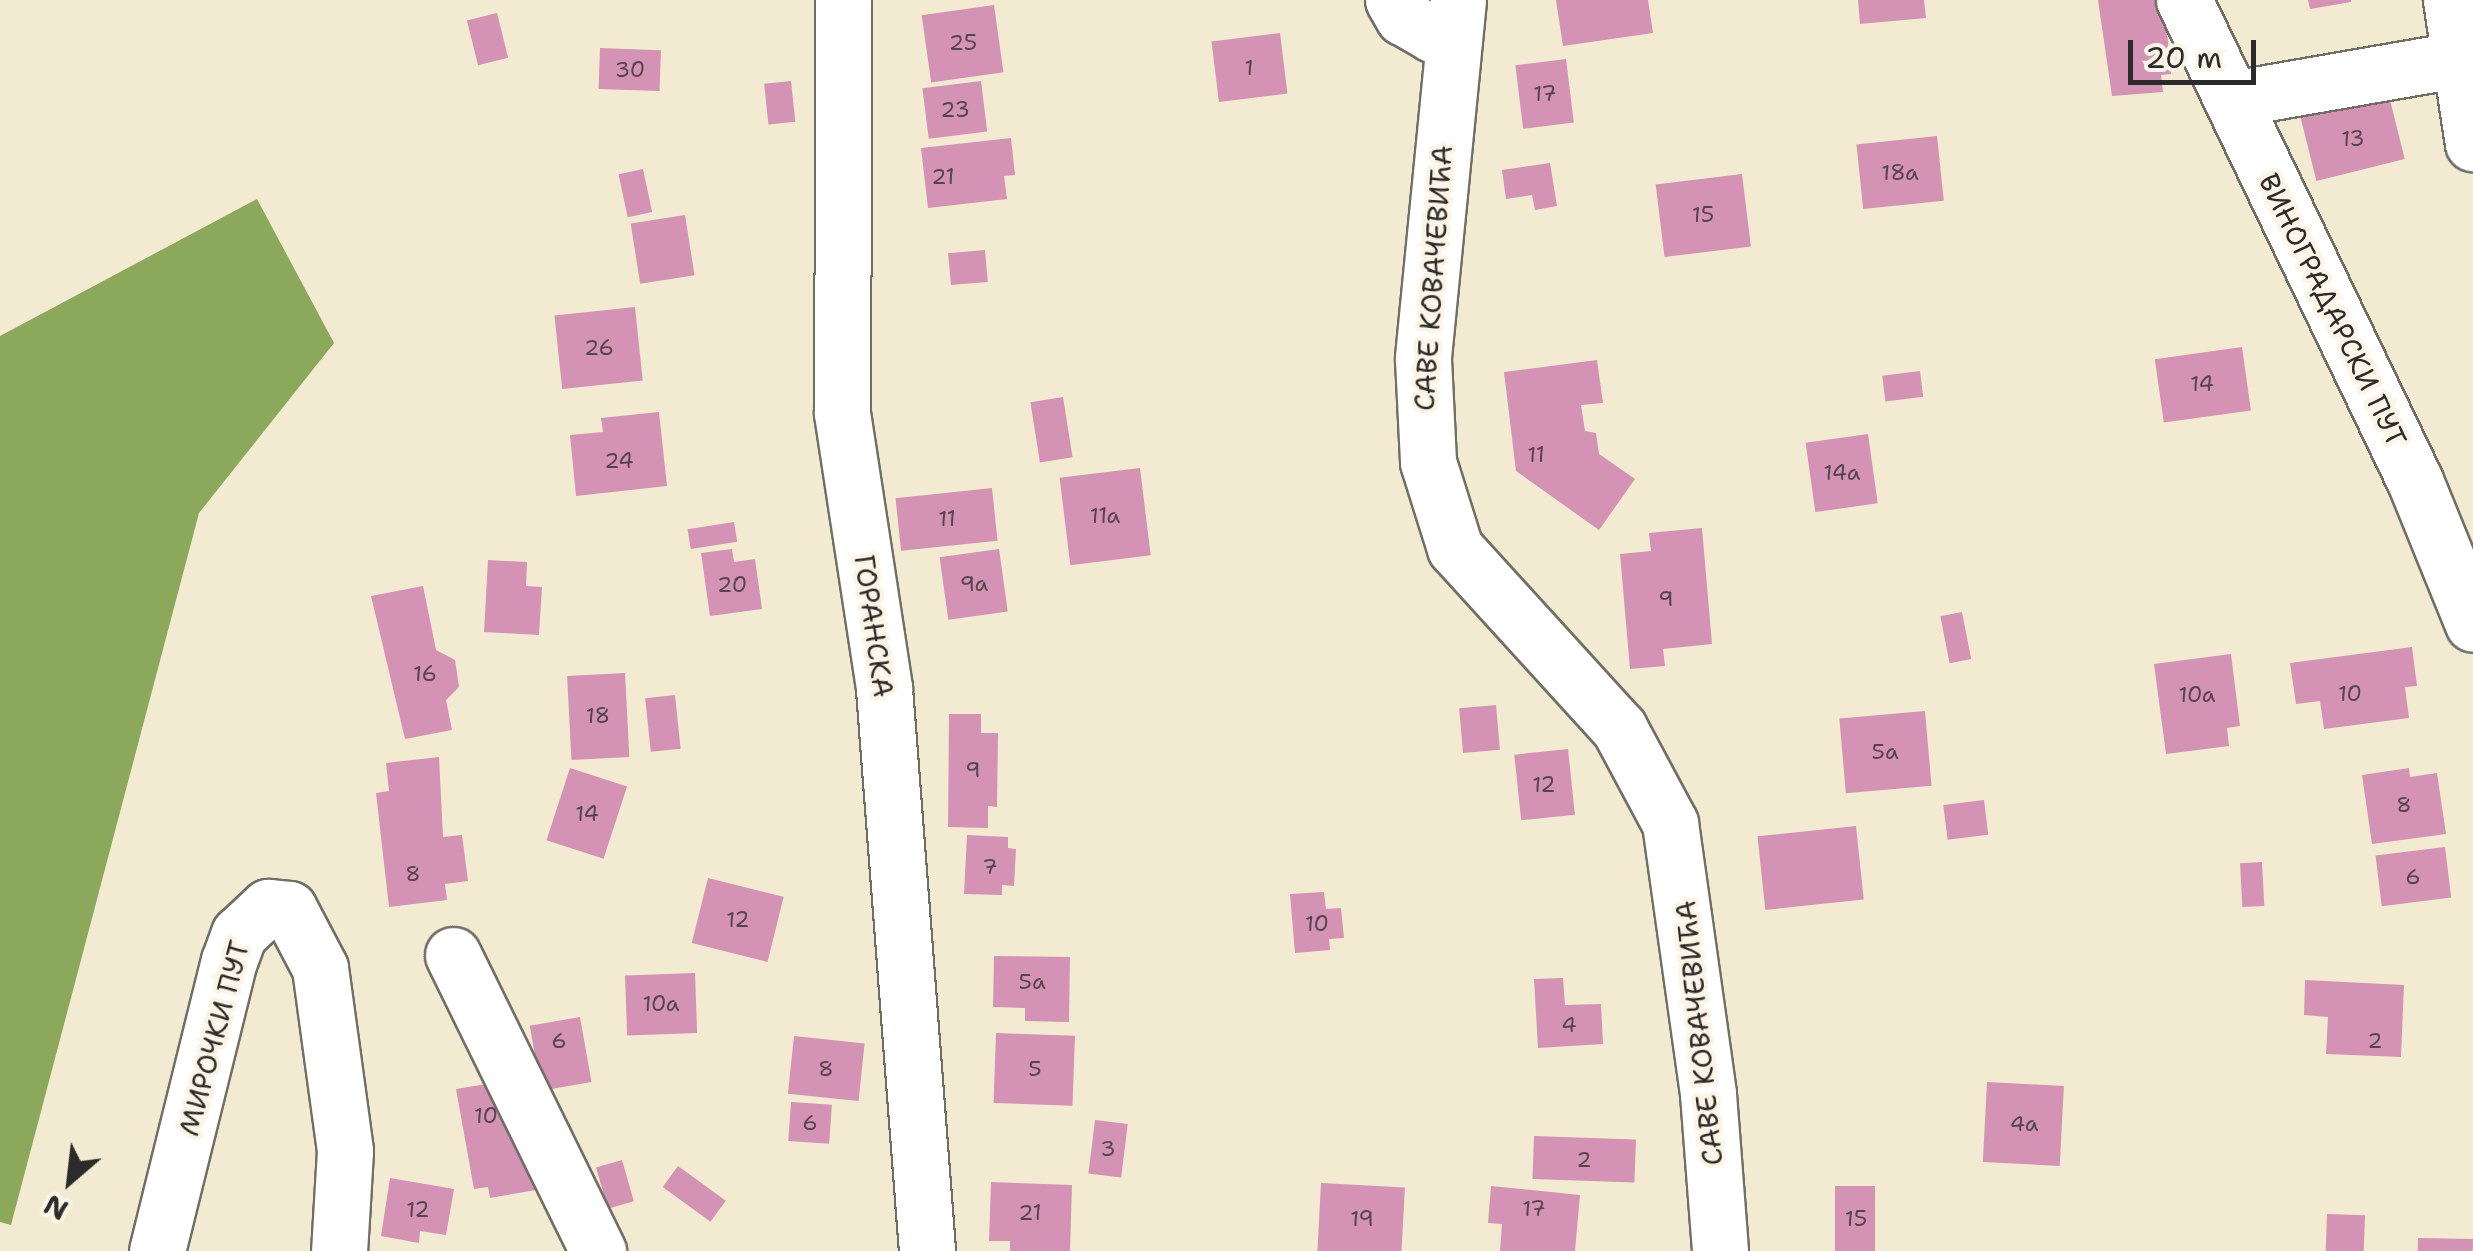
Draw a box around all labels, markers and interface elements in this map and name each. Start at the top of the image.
scale bar [2133,20,2260,82]
house number: 25 [949,30,977,56]
text: 20 m [2145,37,2222,78]
house number: 1 [1244,55,1254,81]
house number: 30 [615,57,645,83]
house number: 17 [1533,81,1557,107]
house number: 23 [940,97,970,123]
house number: 13 [2341,126,2365,152]
street label: САВЕ КОВАЧЕВИЋА [1407,144,1459,412]
house number: 18a [1881,160,1919,186]
house number: 21 [931,164,955,190]
street label: ВИНОГРАДАРСКИ ПУТ [2252,168,2414,452]
house number: 15 [1692,202,1714,228]
house number: 26 [584,335,614,361]
house number: 14 [2190,371,2214,397]
house number: 11 [1527,442,1545,468]
house number: 24 [604,448,634,474]
house number: 14a [1824,460,1860,486]
house number: 11a [1090,503,1120,529]
house number: 11 [938,506,956,532]
street label: ГОРАНСКА [847,553,901,699]
house number: 9a [960,571,988,597]
house number: 20 [717,572,747,598]
house number: 9 [1658,586,1674,612]
house number: 16 [413,661,437,687]
house number: 10 [2338,681,2362,707]
house number: 10a [2178,682,2216,708]
house number: 18 [586,703,610,729]
house number: 5a [1871,739,1899,765]
house number: 9 [965,757,981,783]
house number: 12 [1532,772,1556,798]
house number: 8 [2396,792,2412,818]
house number: 14 [575,801,599,827]
house number: 7 [982,854,998,880]
house number: 8 [405,861,421,887]
house number: 6 [2405,864,2421,890]
street label: САВЕ КОВАЧЕВИЋА [1668,899,1730,1167]
house number: 12 [726,907,750,933]
house number: 10 [1305,911,1329,937]
street label: МИРОЧКИ ПУТ [172,937,256,1139]
house number: 5a [1018,969,1046,995]
house number: 10a [642,991,680,1017]
house number: 4 [1561,1012,1577,1038]
house number: 6 [551,1028,567,1054]
house number: 2 [2367,1028,2383,1054]
house number: 8 [818,1056,834,1082]
house number: 5 [1028,1056,1042,1082]
house number: 10 [474,1103,498,1129]
house number: 6 [802,1110,818,1136]
house number: 4a [2010,1111,2038,1137]
north arrow [20,1131,120,1231]
house number: 3 [1100,1136,1116,1162]
house number: 2 [1576,1147,1592,1173]
text: N [37,1186,75,1229]
house number: 17 [1522,1196,1546,1222]
house number: 12 [406,1197,430,1223]
house number: 21 [1018,1200,1042,1226]
house number: 19 [1350,1206,1374,1232]
house number: 15 [1845,1206,1867,1232]

